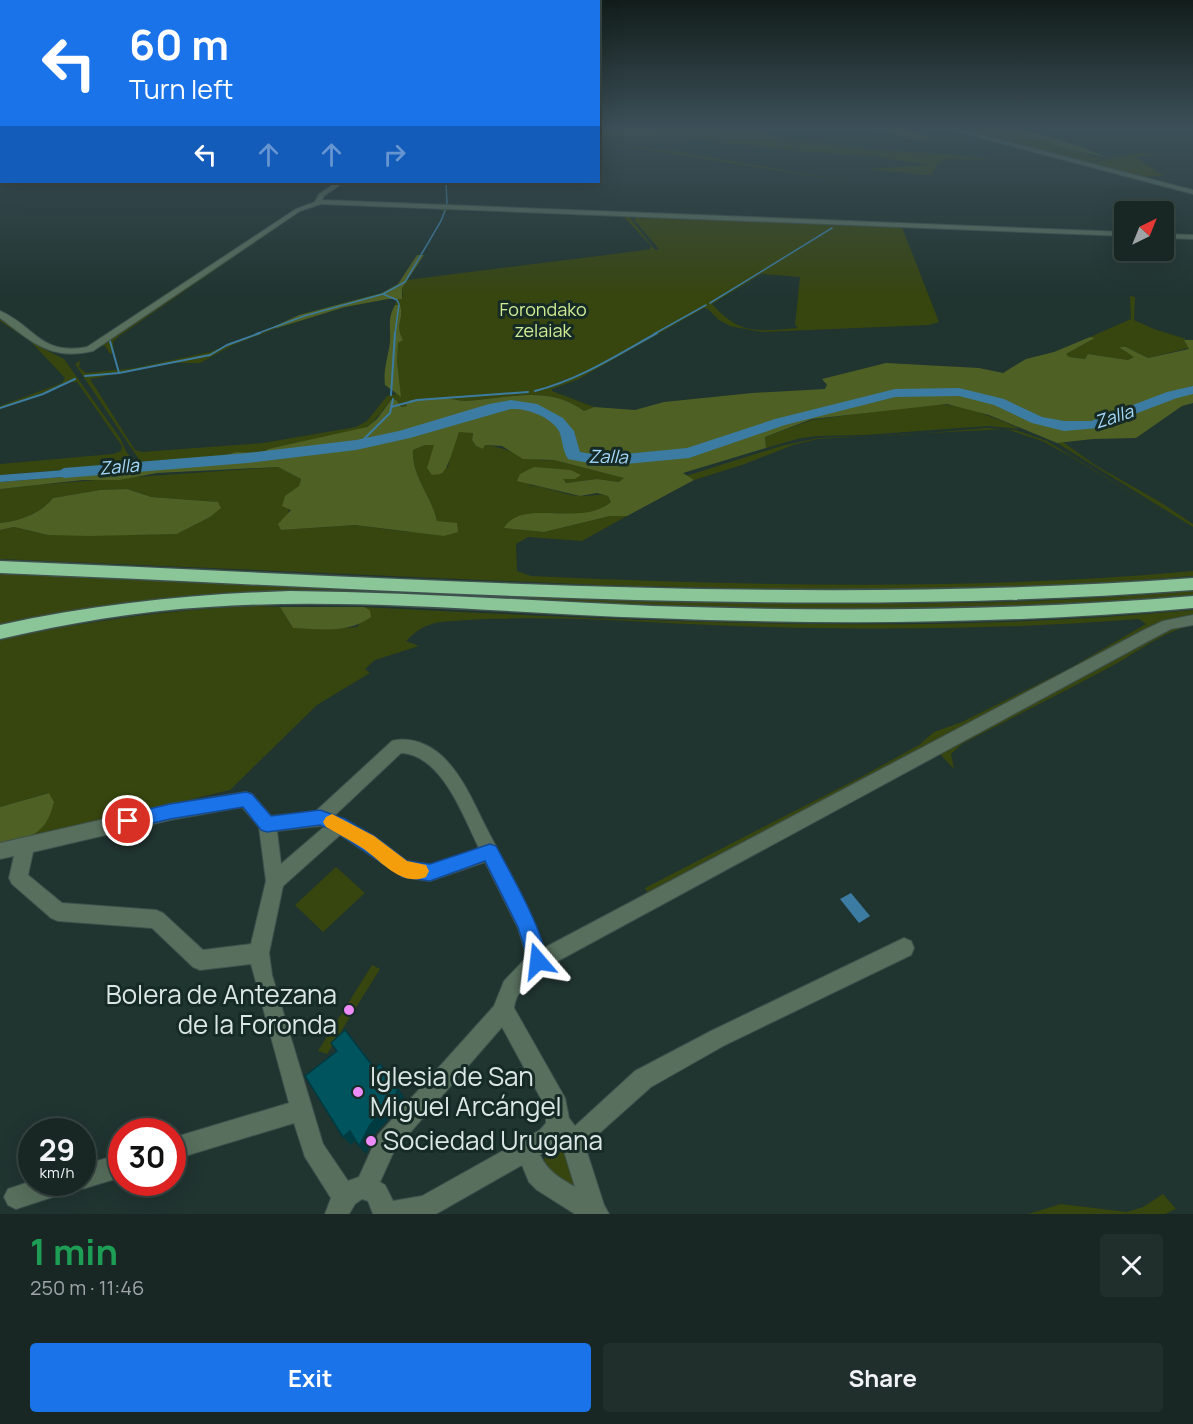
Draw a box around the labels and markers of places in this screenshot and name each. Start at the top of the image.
pin [102,795,153,846]
place label: Bolera de Antezana de la Foronda [106,976,337,1042]
marker: Bolera de Antezana de la Foronda [342,1003,356,1017]
place label: Iglesia de San Miguel Arcángel [370,1058,562,1124]
marker: Iglesia de San Miguel Arcángel [351,1085,365,1099]
place label: Sociedad Urugana [383,1122,603,1158]
marker: Sociedad Urugana [364,1134,378,1148]

